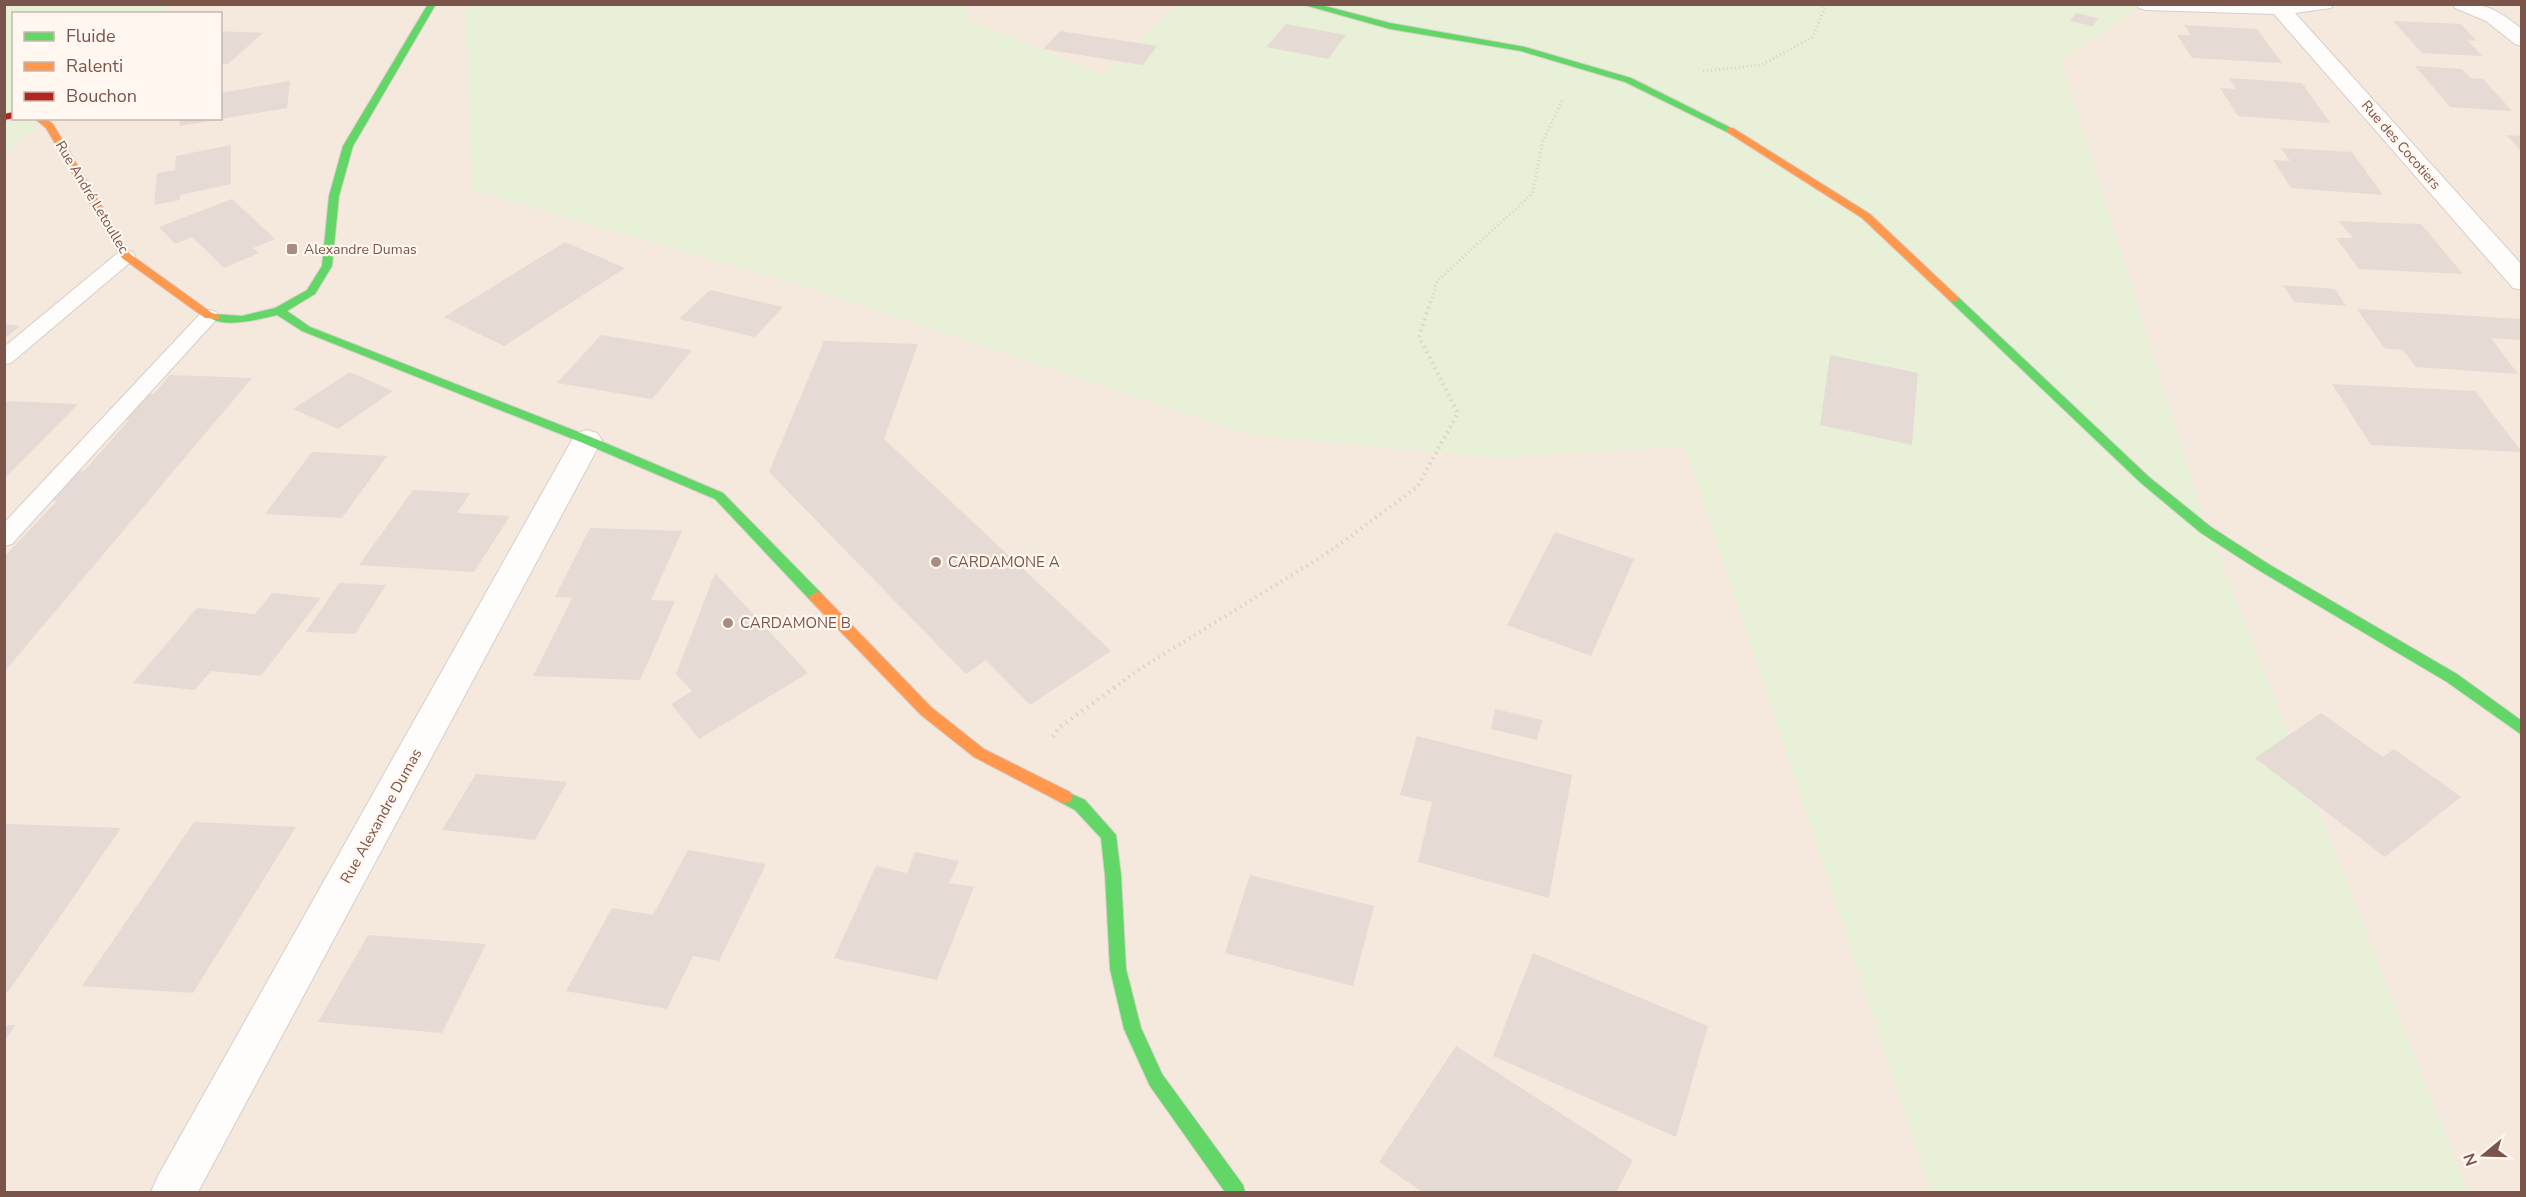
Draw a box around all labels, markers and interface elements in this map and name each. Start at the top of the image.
legend [12,12,222,120]
text: Fluide [66,24,116,48]
text: Ralenti [66,54,123,78]
text: Bouchon [66,84,137,108]
street label: Rue des Cocotiers [2357,96,2445,194]
street label: Rue André Letoullec [51,137,133,257]
place label: Alexandre Dumas [304,240,417,259]
marker: Alexandre Dumas [285,242,299,256]
place label: CARDAMONE A [948,552,1060,572]
marker: CARDAMONE A [929,555,943,569]
place label: CARDAMONE B [740,613,851,633]
marker: CARDAMONE B [721,616,735,630]
street label: Rue Alexandre Dumas [336,745,426,887]
north arrow [2454,1125,2514,1185]
text: N [2458,1150,2483,1169]

